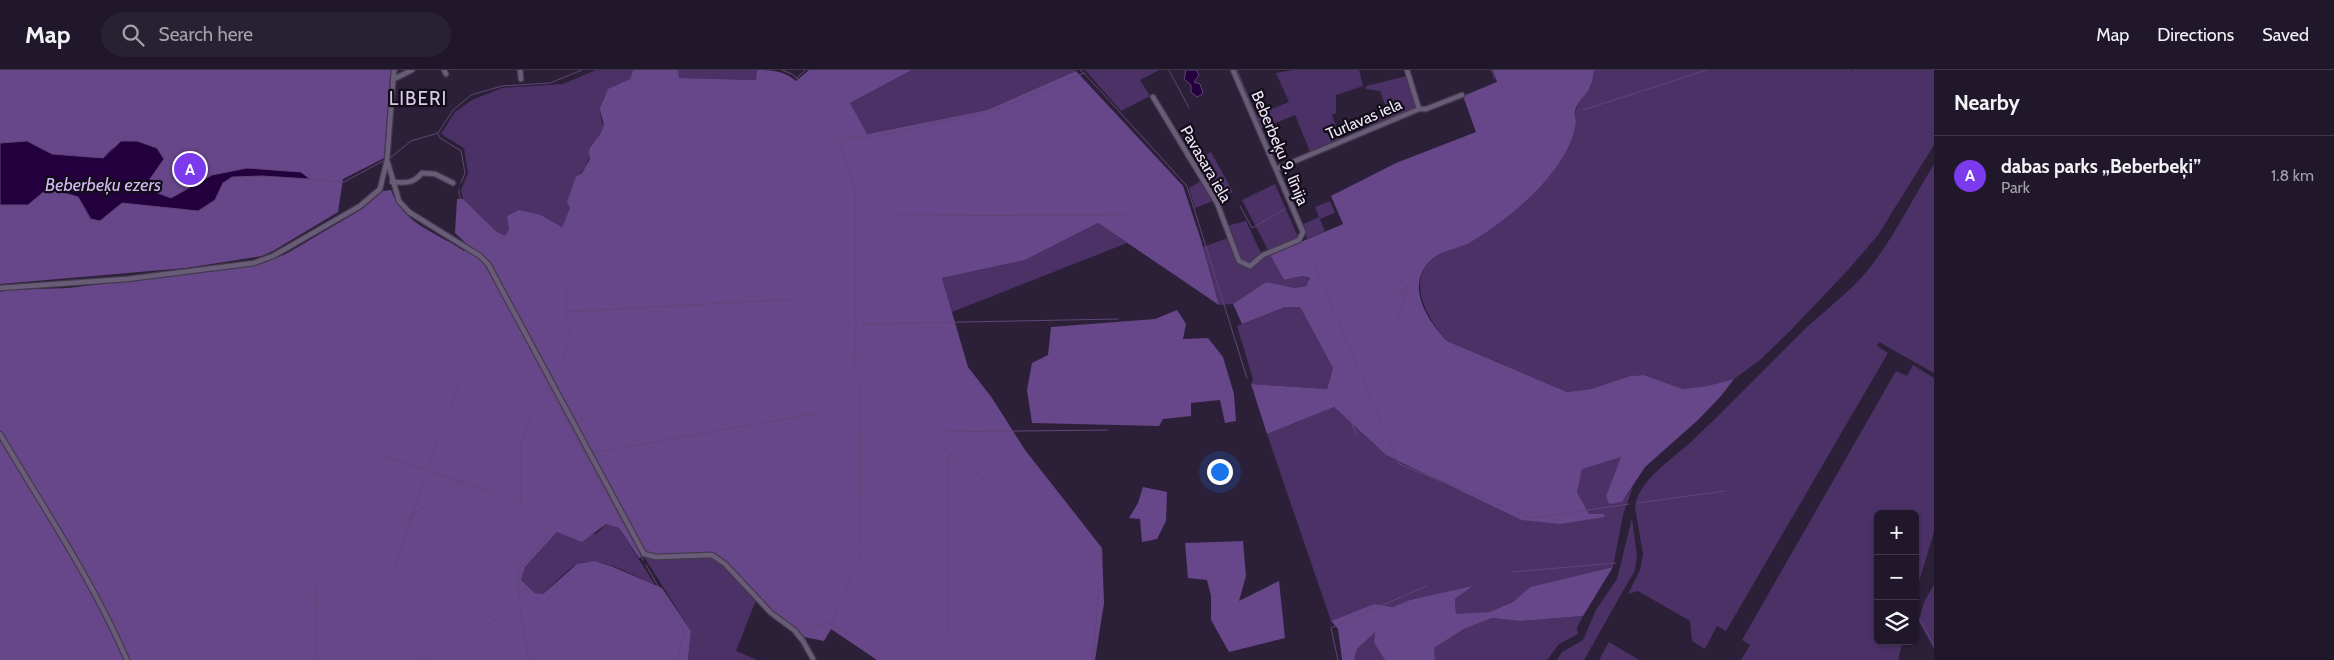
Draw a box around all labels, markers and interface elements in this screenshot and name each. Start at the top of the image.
search box [101,12,451,57]
text: Map [25,20,71,49]
icon: search [119,21,147,49]
text: Search here [159,23,253,46]
text: Map [2096,24,2129,46]
text: Directions [2157,24,2234,46]
text: Saved [2262,24,2309,46]
district label: LIBERI [389,87,447,110]
street label: Beberbeķu 9. līnija [1246,88,1313,209]
text: Nearby [1954,90,2020,115]
street label: Turlavas iela [1323,94,1405,143]
street label: Pavasara iela [1176,122,1236,206]
pin: A [174,150,206,188]
text: dabas parks „Beberbeķi” [2001,155,2201,178]
text: A [1965,166,1975,185]
text: 1.8 km [2271,166,2314,185]
water label: Beberbeķu ezers [45,174,161,196]
text: Park [2001,178,2030,197]
your location [1207,459,1233,485]
map controls [1874,510,1919,645]
button: + [1874,510,1919,555]
button: − [1874,555,1919,600]
button: layers [1874,600,1919,645]

